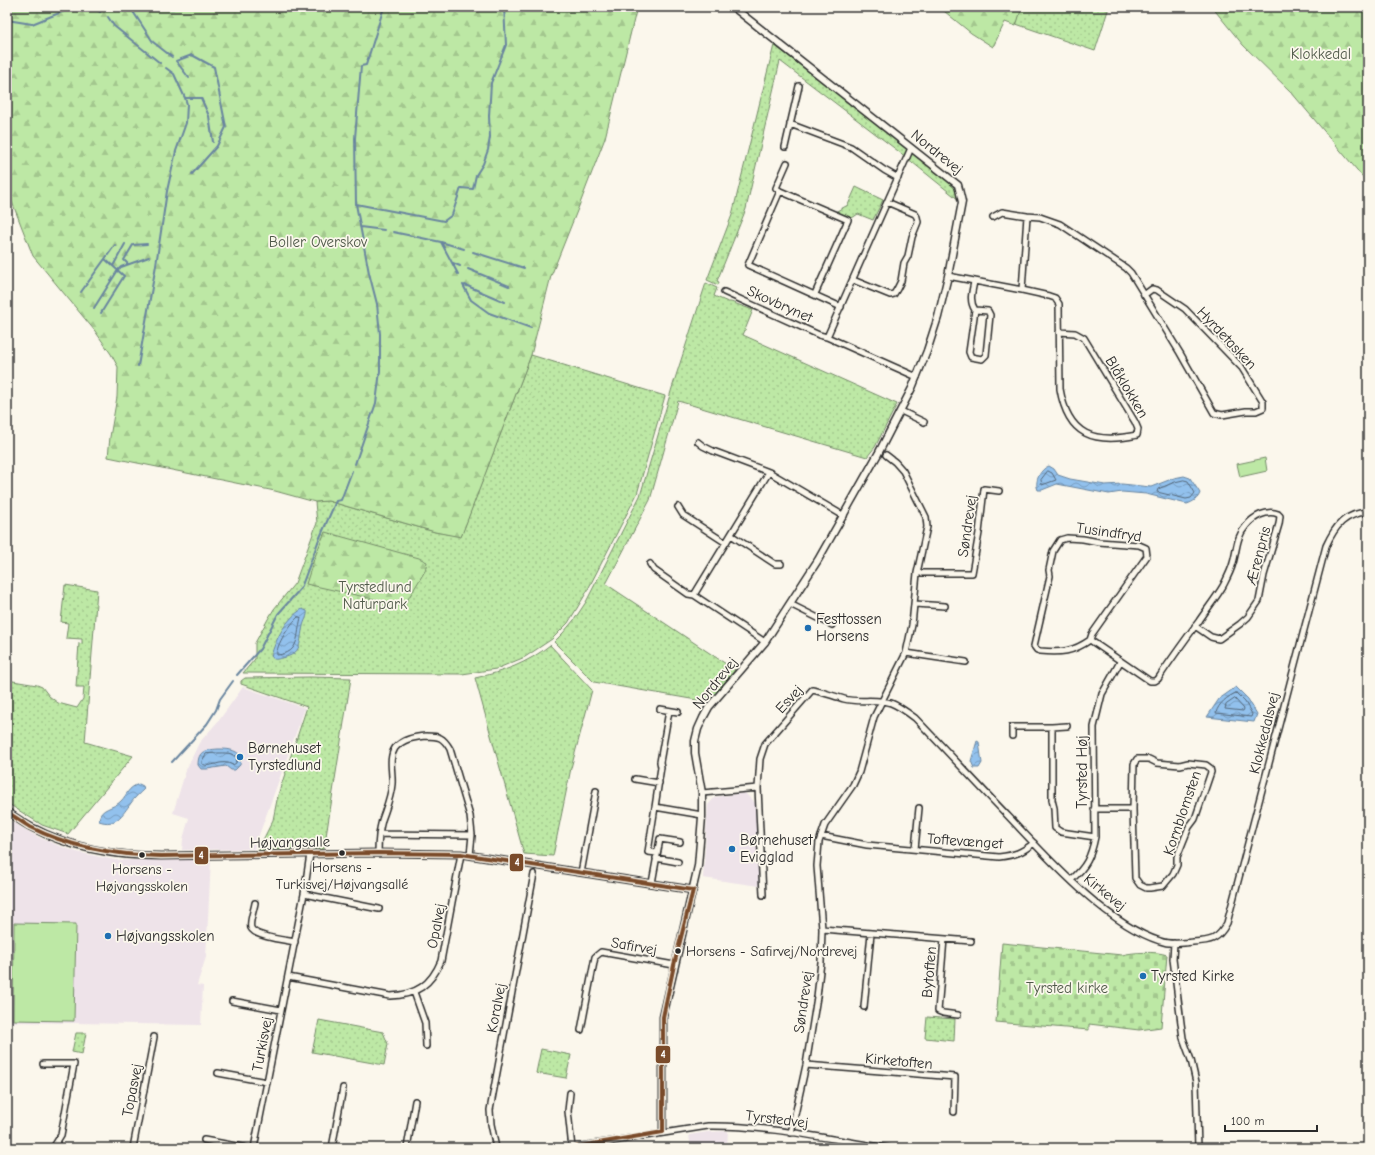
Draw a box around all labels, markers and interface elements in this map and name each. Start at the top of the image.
park label: Klokkedal [1291,45,1351,63]
street label: Nordrevej [907,126,967,178]
park label: Boller Overskov [269,233,368,251]
street label: Skovbrynet [744,282,816,327]
street label: Hyrdetasken [1193,303,1261,373]
street label: Blåklokken [1102,353,1152,421]
street label: Søndrevej [954,494,980,558]
street label: Tusindfryd [1075,518,1143,546]
street label: Ærenpris [1241,524,1275,588]
park label: Tyrstedlund Naturpark [338,578,412,613]
place label: Festtossen Horsens [816,610,882,645]
marker: Festtossen Horsens [803,623,813,633]
street label: Nordrevej [689,653,741,713]
street label: Esvej [771,681,807,717]
street label: Klokkedalsvej [1245,690,1283,776]
street label: Tyrsted Høj [1073,735,1091,809]
place label: Børnehuset Tyrstedlund [248,739,321,774]
marker: Børnehuset Tyrstedlund [235,752,245,762]
street label: Kornblomsten [1159,768,1205,858]
street label: Toftevænget [926,829,1004,853]
place label: Børnehuset Evigglad [740,831,813,866]
street label: Højvangsalle [250,832,331,852]
marker: Børnehuset Evigglad [727,844,737,854]
line badge: 4 [194,846,209,865]
marker: Horsens - Turkisvej/Højvangsallé [337,848,347,858]
text: 4 [198,849,204,862]
marker: Horsens - Højvangsskolen [137,850,147,860]
line badge: 4 [509,853,524,872]
text: 4 [514,856,520,869]
place label: Horsens - Turkisvej/Højvangsallé [276,859,408,893]
place label: Horsens - Højvangsskolen [96,861,188,895]
street label: Kirkevej [1080,870,1130,914]
street label: Opalvej [423,902,449,950]
place label: Højvangsskolen [116,927,215,945]
marker: Højvangsskolen [103,931,113,941]
street label: Safirvej [609,933,659,959]
place label: Horsens - Safirvej/Nordrevej [686,943,857,960]
marker: Horsens - Safirvej/Nordrevej [673,946,683,956]
street label: Bytoften [918,946,940,998]
place label: Tyrsted Kirke [1151,967,1235,985]
street label: Søndrevej [790,970,816,1034]
marker: Tyrsted Kirke [1138,971,1148,981]
park label: Tyrsted kirke [1026,979,1109,997]
street label: Koralvej [482,982,510,1034]
street label: Turkisvej [248,1015,276,1073]
line badge: 4 [655,1045,671,1064]
text: 4 [660,1048,666,1061]
street label: Kirketoften [864,1049,934,1073]
street label: Topasvej [118,1062,146,1118]
street label: Tyrstedvej [745,1106,809,1132]
scale bar [1225,1107,1317,1133]
text: 100 m [1231,1114,1264,1128]

